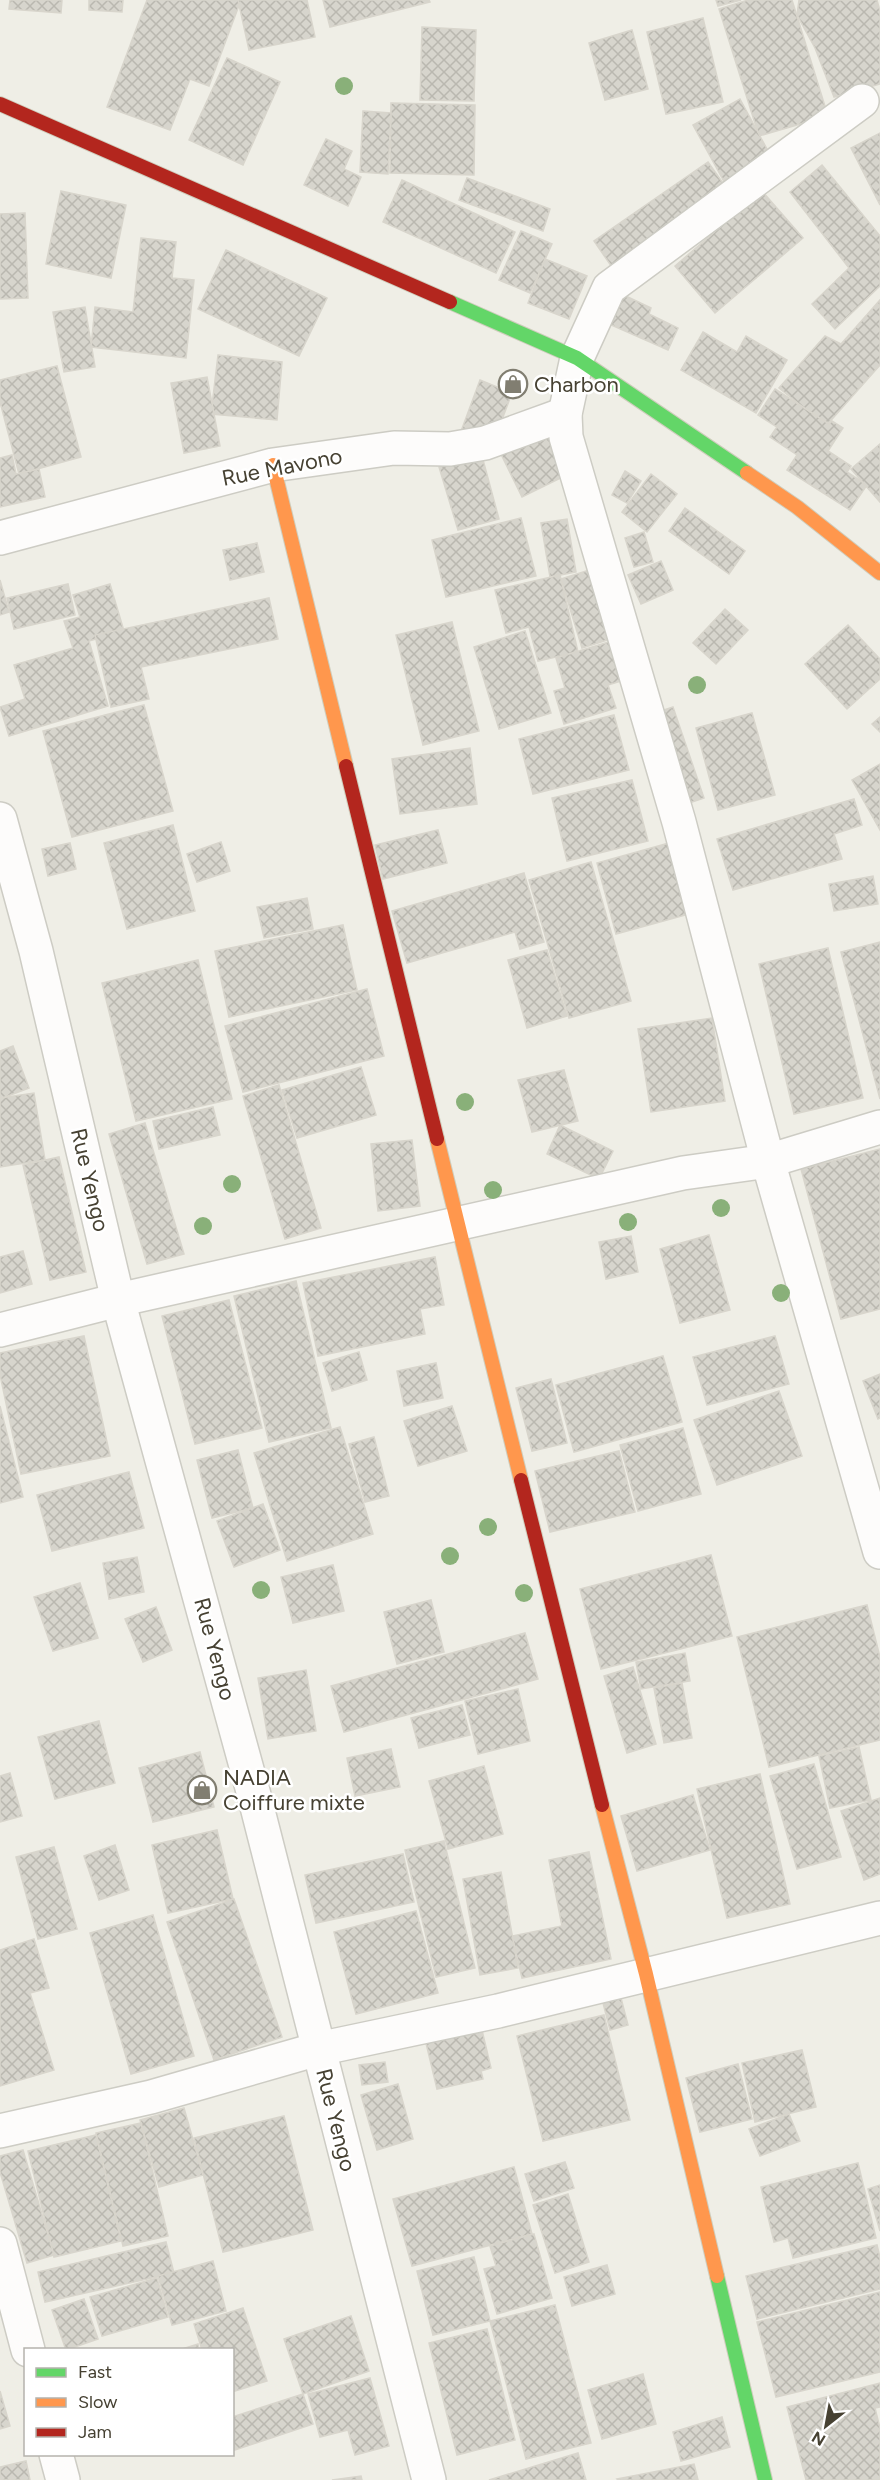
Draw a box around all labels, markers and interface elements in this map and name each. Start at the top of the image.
shop icon: Charbon [497,368,529,400]
place label: Charbon [534,371,619,398]
street label: Rue Mavono [219,442,345,492]
street label: Rue Yengo [65,1126,115,1234]
street label: Rue Yengo [188,1595,242,1703]
place label: NADIA Coiffure mixte [223,1764,365,1816]
shop icon: NADIA Coiffure mixte [186,1774,218,1806]
street label: Rue Yengo [310,2066,362,2174]
legend [24,2348,234,2456]
text: Fast [78,2361,112,2383]
text: Slow [78,2391,117,2413]
north arrow [796,2396,856,2456]
text: Jam [78,2421,112,2443]
text: N [808,2427,829,2450]

